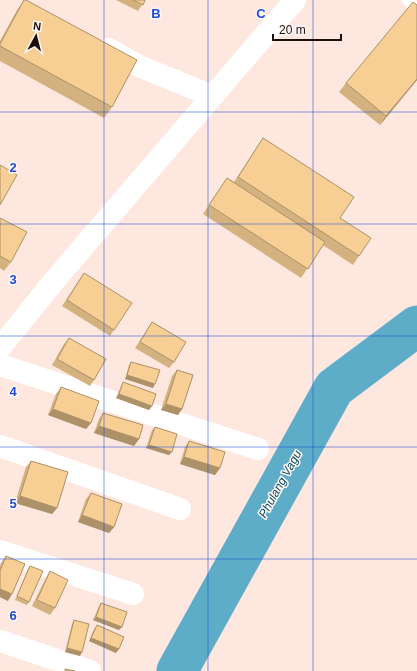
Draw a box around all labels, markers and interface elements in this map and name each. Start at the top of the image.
text: B [151,6,161,21]
text: C [256,6,266,21]
north arrow [16,16,56,56]
scale bar [273,16,341,42]
text: N [33,20,42,33]
text: 20 m [279,23,306,37]
text: 2 [9,160,17,175]
text: 3 [9,272,17,287]
text: 4 [9,384,17,399]
water label: Phulang Vagu [256,448,304,520]
text: 5 [9,496,17,511]
text: 6 [9,608,17,623]

